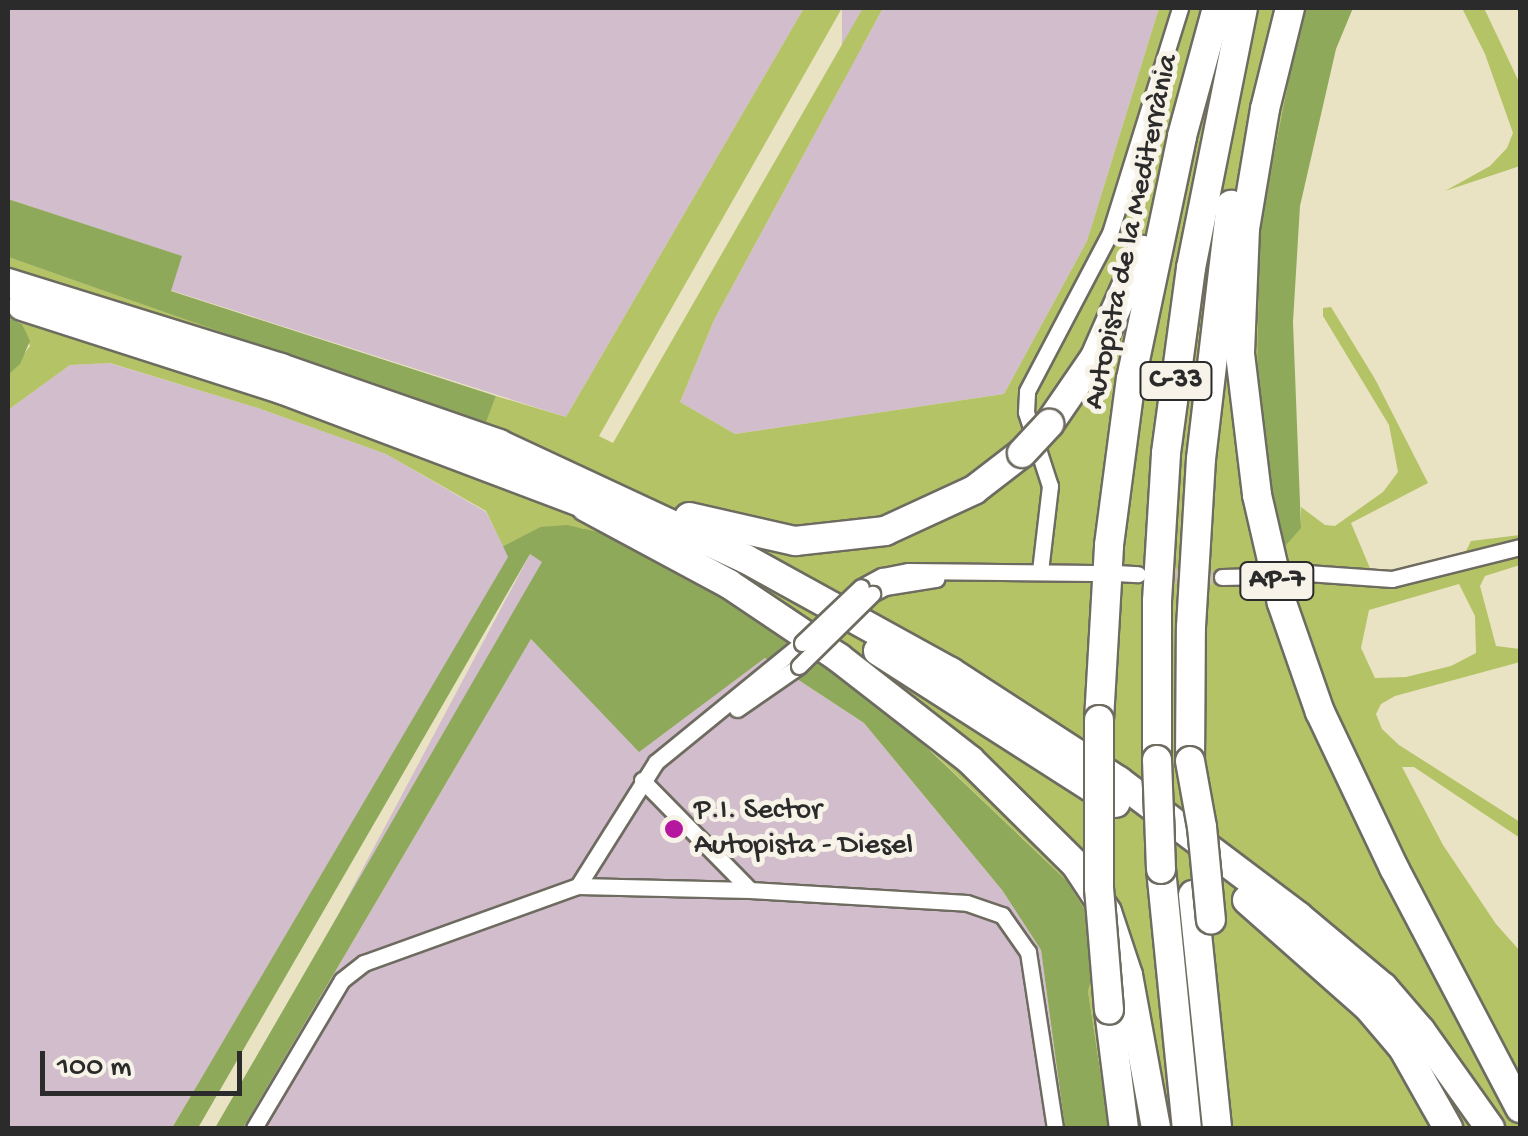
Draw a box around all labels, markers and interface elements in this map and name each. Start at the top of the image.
street label: Autopista de la Mediterrània [1078,51,1188,413]
road number: C-33 [1138,358,1214,404]
road number: AP-7 [1237,558,1317,604]
place label: P.I. Sector Autopista - Diesel [694,794,913,864]
marker: P.I. Sector Autopista - Diesel [663,818,685,840]
scale bar [45,1031,248,1093]
text: 100 m [57,1051,132,1086]

